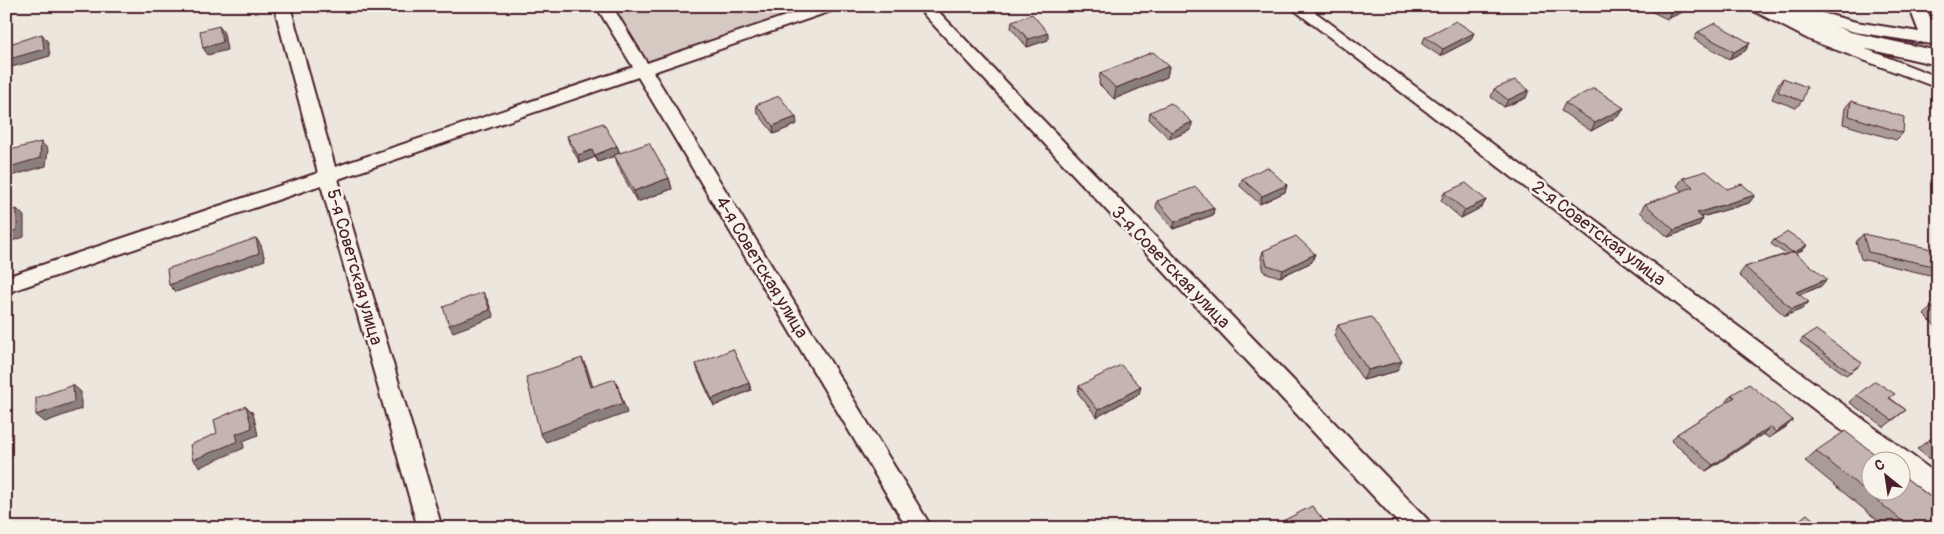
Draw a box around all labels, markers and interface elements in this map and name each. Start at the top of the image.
street label: 2-я Советская улица [1527,176,1670,291]
street label: 5-я Советская улица [321,186,388,348]
street label: 4-я Советская улица [710,192,813,343]
street label: 3-я Советская улица [1106,201,1235,333]
north arrow [1862,452,1912,502]
text: С [1872,455,1888,475]

